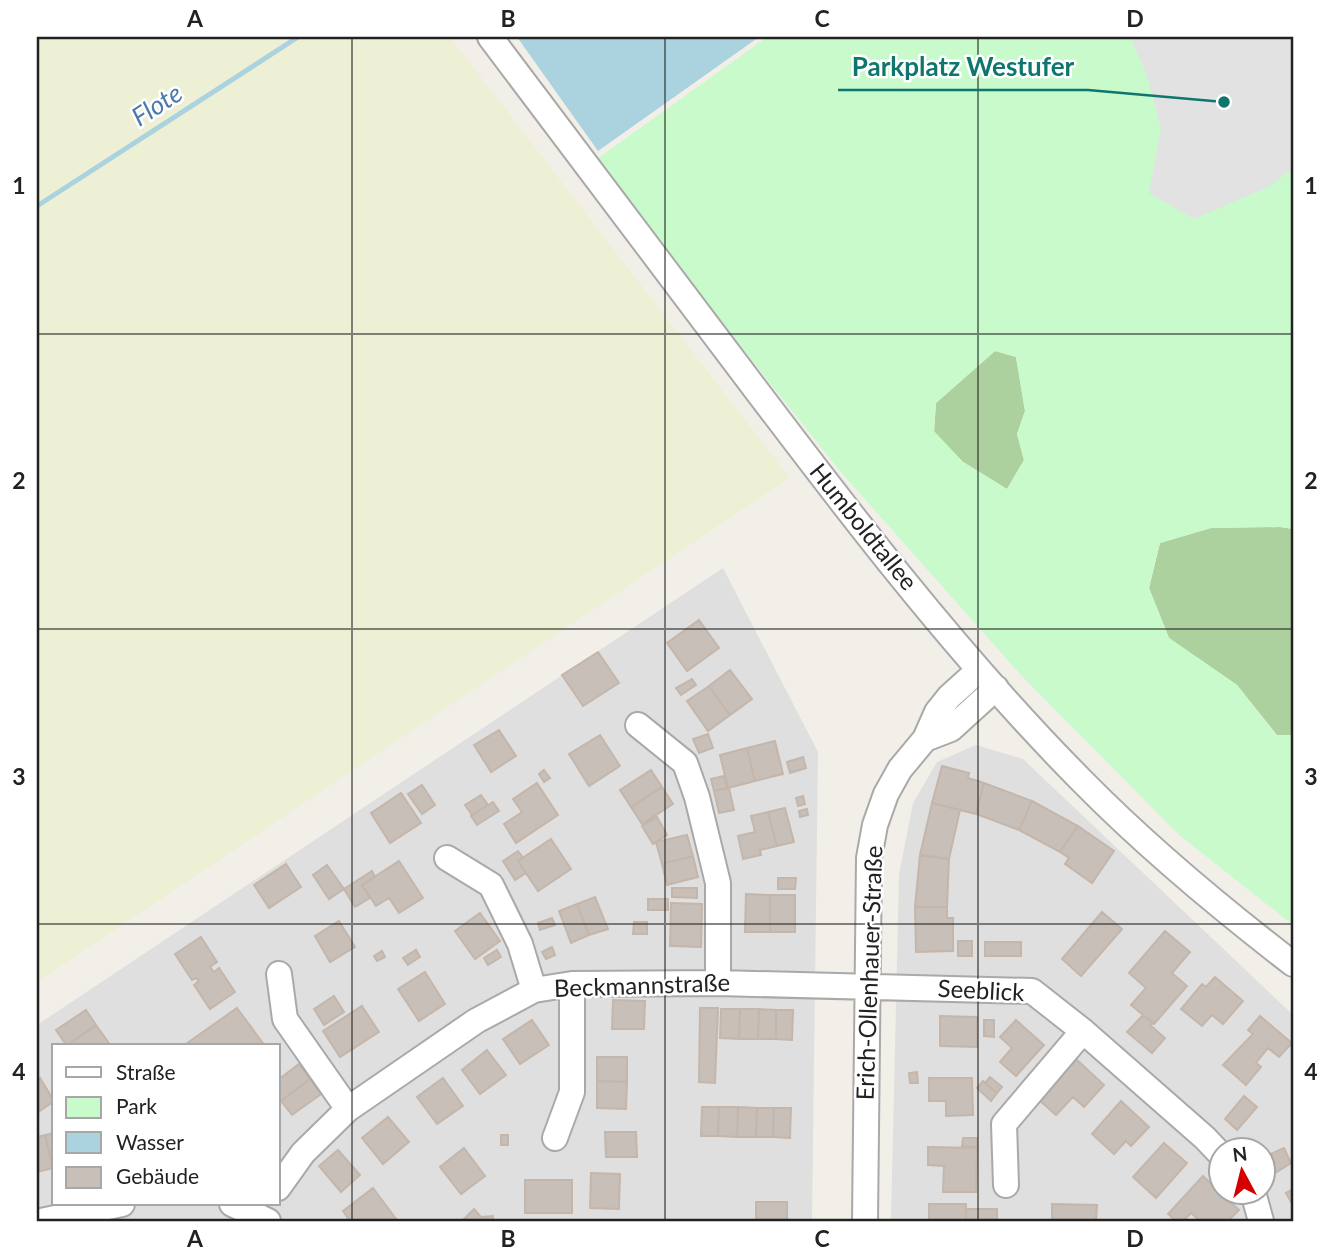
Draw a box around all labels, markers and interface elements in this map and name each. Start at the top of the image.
text: A [186,4,204,32]
text: B [500,4,516,32]
text: C [814,4,830,32]
text: D [1126,4,1144,32]
callout: Parkplatz Westufer [838,43,1088,90]
text: Parkplatz Westufer [852,50,1075,82]
water label: Flote [125,76,188,132]
text: 1 [12,171,26,199]
text: 1 [1304,171,1318,199]
street label: Humboldtallee [804,457,924,595]
text: 2 [12,466,26,494]
text: 2 [1304,466,1318,494]
text: 3 [12,762,26,790]
text: 3 [1304,762,1318,790]
street label: Erich-Ollenhauer-Straße [850,845,887,1101]
street label: Beckmannstraße [553,967,730,1002]
street label: Seeblick [937,973,1026,1006]
legend [52,1044,280,1206]
text: 4 [12,1057,26,1085]
text: 4 [1304,1057,1318,1085]
text: Straße [116,1059,176,1084]
text: Park [116,1093,157,1118]
text: Wasser [116,1129,184,1154]
north arrow [1208,1136,1278,1206]
text: N [1231,1141,1249,1166]
text: Gebäude [116,1163,199,1188]
text: A [186,1224,204,1252]
text: B [500,1224,516,1252]
text: C [814,1224,830,1252]
text: D [1126,1224,1144,1252]

